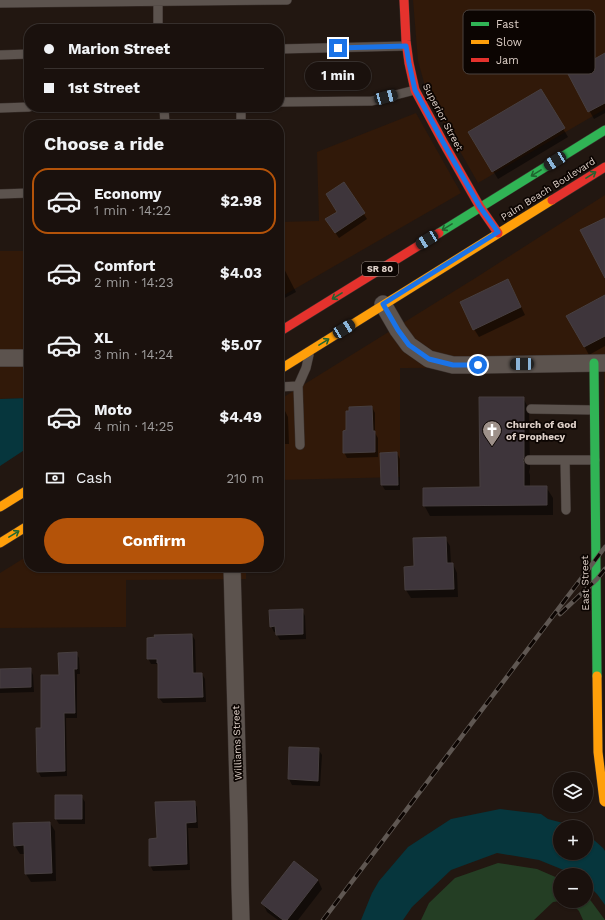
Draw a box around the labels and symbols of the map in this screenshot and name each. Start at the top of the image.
legend [463,10,595,74]
text: Fast [496,18,519,31]
text: Slow [496,36,522,49]
route end [329,39,347,57]
text: Jam [496,54,519,67]
callout: 1 min [305,62,371,90]
street label: Superior Street [421,81,466,153]
car [373,88,399,106]
car [542,150,568,172]
street label: Palm Beach Boulevard [499,155,597,223]
one-way arrow [530,169,542,177]
one-way arrow [585,171,597,179]
one-way arrow [442,223,453,231]
car [414,229,440,251]
road number: SR 80 [362,262,398,276]
one-way arrow [331,292,343,300]
car [331,318,357,340]
one-way arrow [318,338,329,346]
route start [469,356,487,374]
car [510,358,534,370]
church icon: Church of God of Prophecy [481,419,503,447]
place label: Church of God of Prophecy [506,419,576,442]
one-way arrow [9,530,20,538]
street label: East Street [579,555,591,611]
street label: Williams Street [230,705,244,781]

